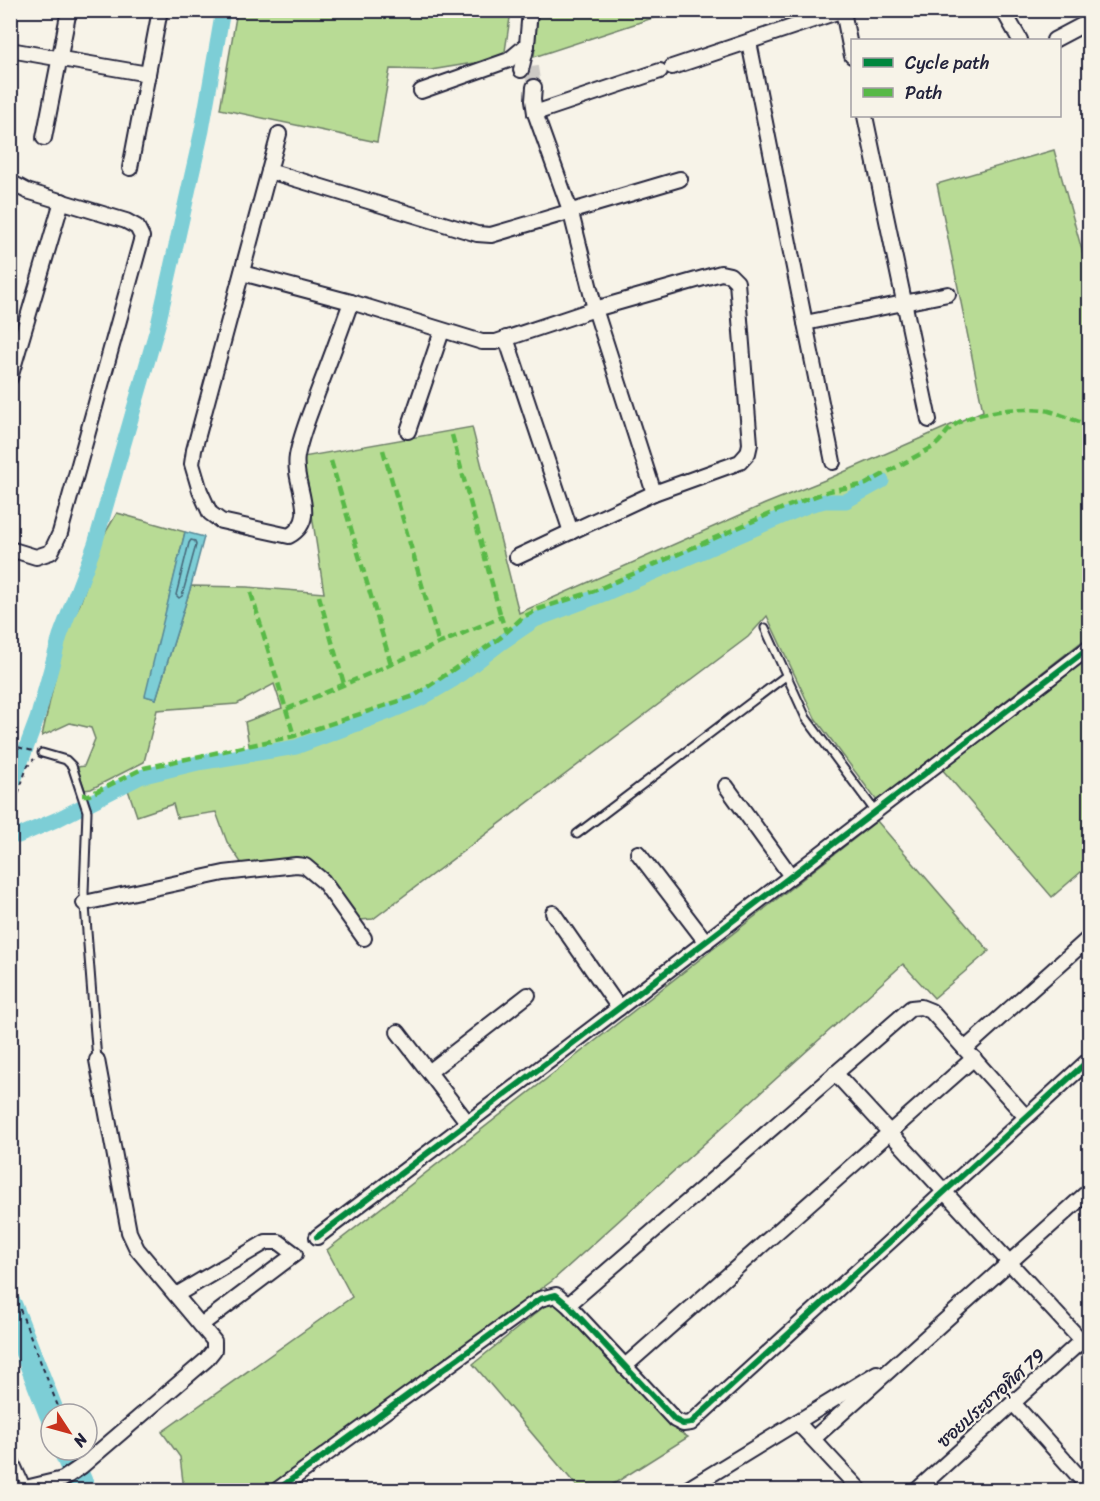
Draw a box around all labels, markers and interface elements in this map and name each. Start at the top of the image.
legend [851,39,1061,117]
text: Cycle path [905,47,989,79]
text: Path [905,77,942,109]
street label: ซอยประชาอุทิศ 79 [929,1340,1053,1456]
north arrow [39,1402,99,1462]
text: N [65,1427,96,1454]

